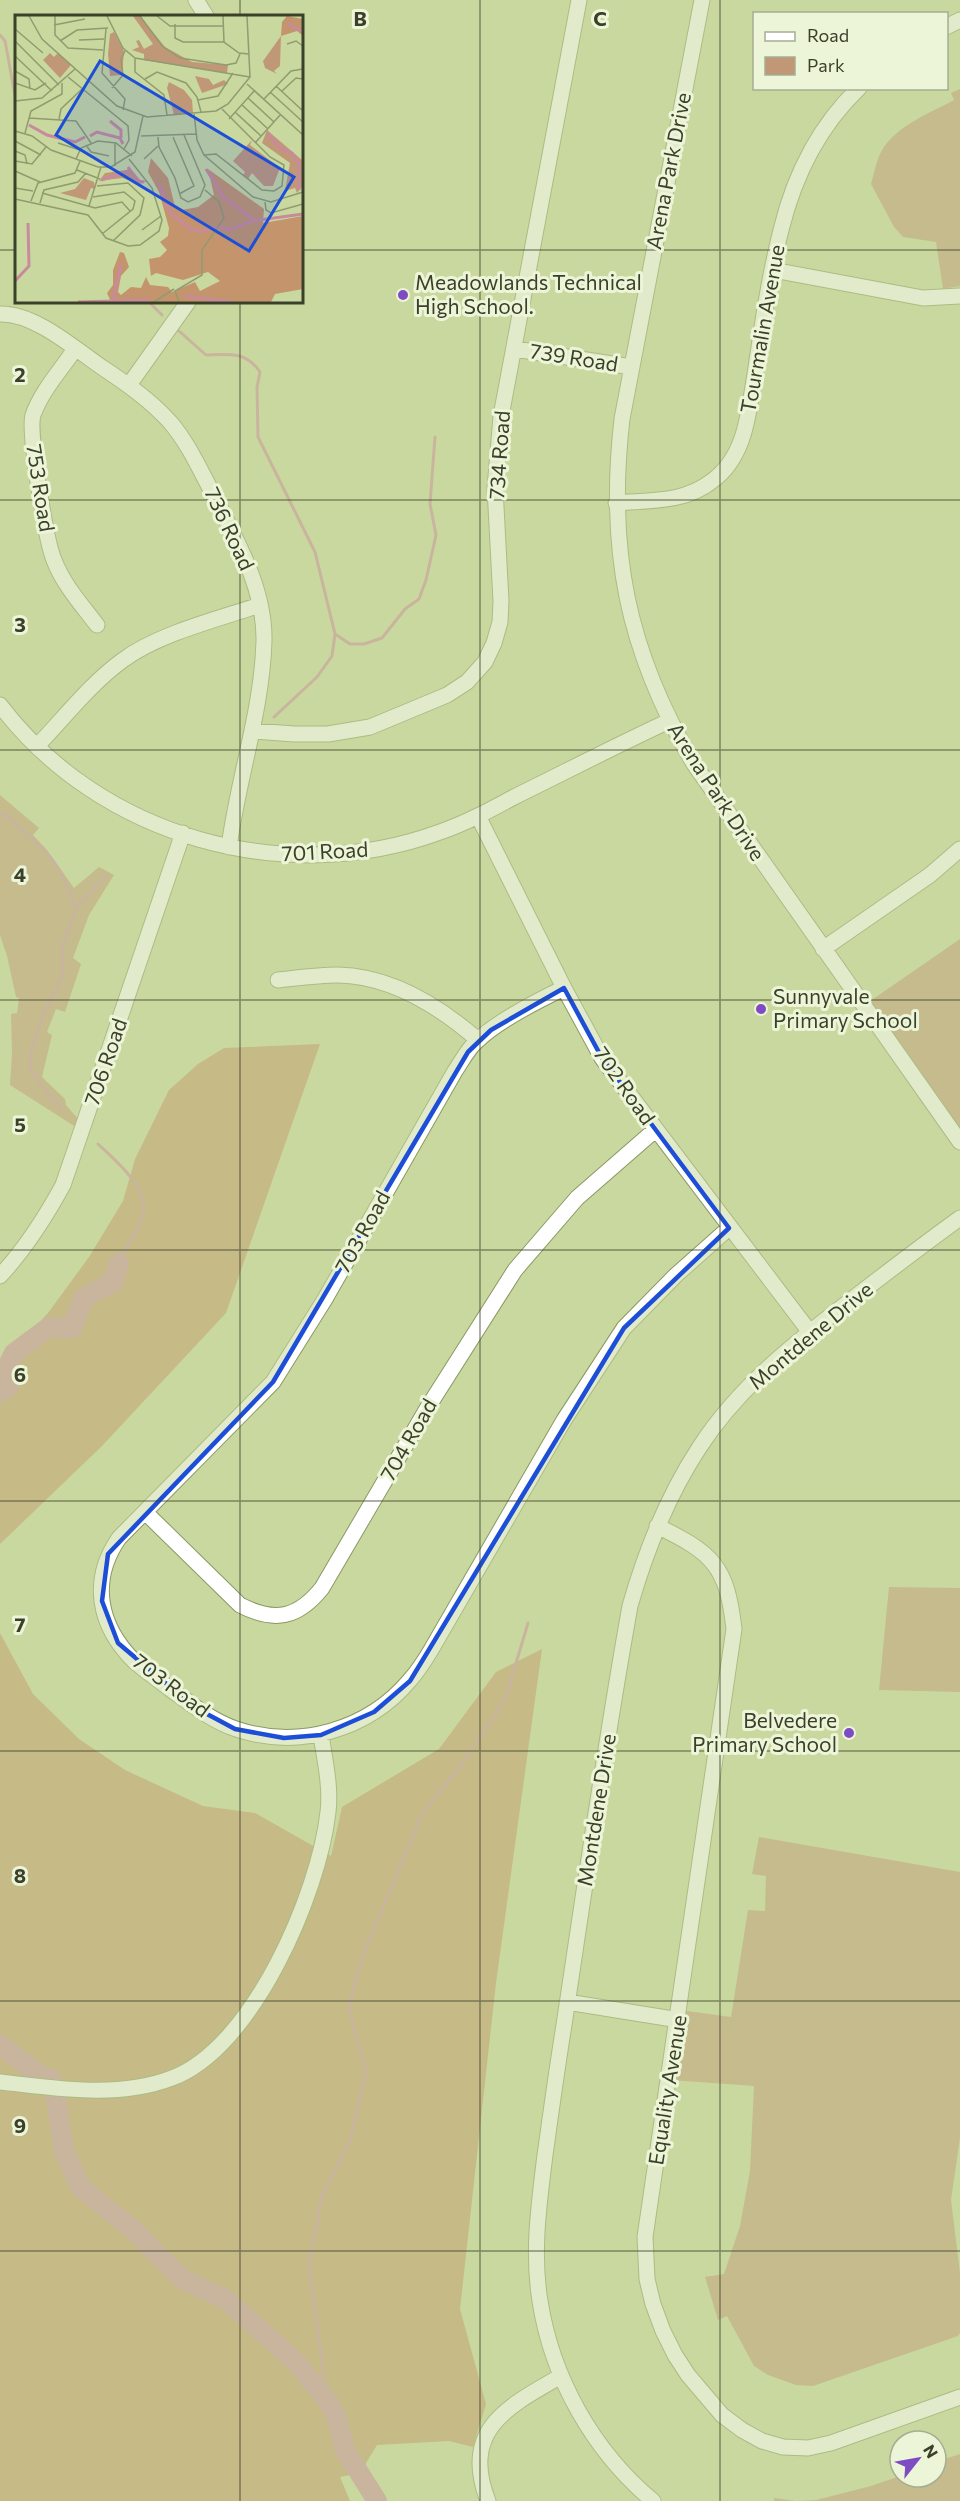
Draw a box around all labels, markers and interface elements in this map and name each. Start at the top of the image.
text: B [353,6,367,30]
text: C [593,6,607,30]
legend [753,12,948,90]
inset map [15,15,303,303]
text: Road [807,24,849,46]
text: Park [807,54,845,76]
street label: Arena Park Drive [640,90,695,251]
street label: Tourmalin Avenue [734,243,789,415]
place label: Meadowlands Technical High School. [415,269,642,318]
marker: Meadowlands Technical High School. [396,288,410,302]
street label: 739 Road [528,337,620,376]
text: 2 [14,362,26,386]
street label: 734 Road [483,410,514,500]
street label: 753 Road [22,442,61,533]
street label: 736 Road [200,483,260,574]
text: 3 [14,612,26,636]
street label: Arena Park Drive [663,718,771,865]
street label: 701 Road [281,836,369,865]
text: 4 [14,862,26,886]
place label: Sunnyvale Primary School [773,983,918,1032]
marker: Sunnyvale Primary School [754,1002,768,1016]
street label: 706 Road [78,1015,131,1108]
street label: 702 Road [589,1041,661,1129]
text: 5 [14,1112,26,1136]
street label: 703 Road [329,1186,394,1277]
street label: Montdene Drive [743,1276,877,1394]
text: 6 [14,1362,26,1386]
street label: 704 Road [374,1394,441,1485]
text: 7 [15,1612,26,1636]
street label: 703 Road [129,1648,215,1722]
place label: Belvedere Primary School [692,1707,837,1756]
marker: Belvedere Primary School [842,1726,856,1740]
street label: Montdene Drive [571,1732,620,1888]
text: 8 [14,1863,26,1887]
street label: Equality Avenue [642,2013,691,2167]
text: 9 [14,2113,26,2137]
north arrow [888,2429,948,2489]
text: N [920,2441,943,2461]

